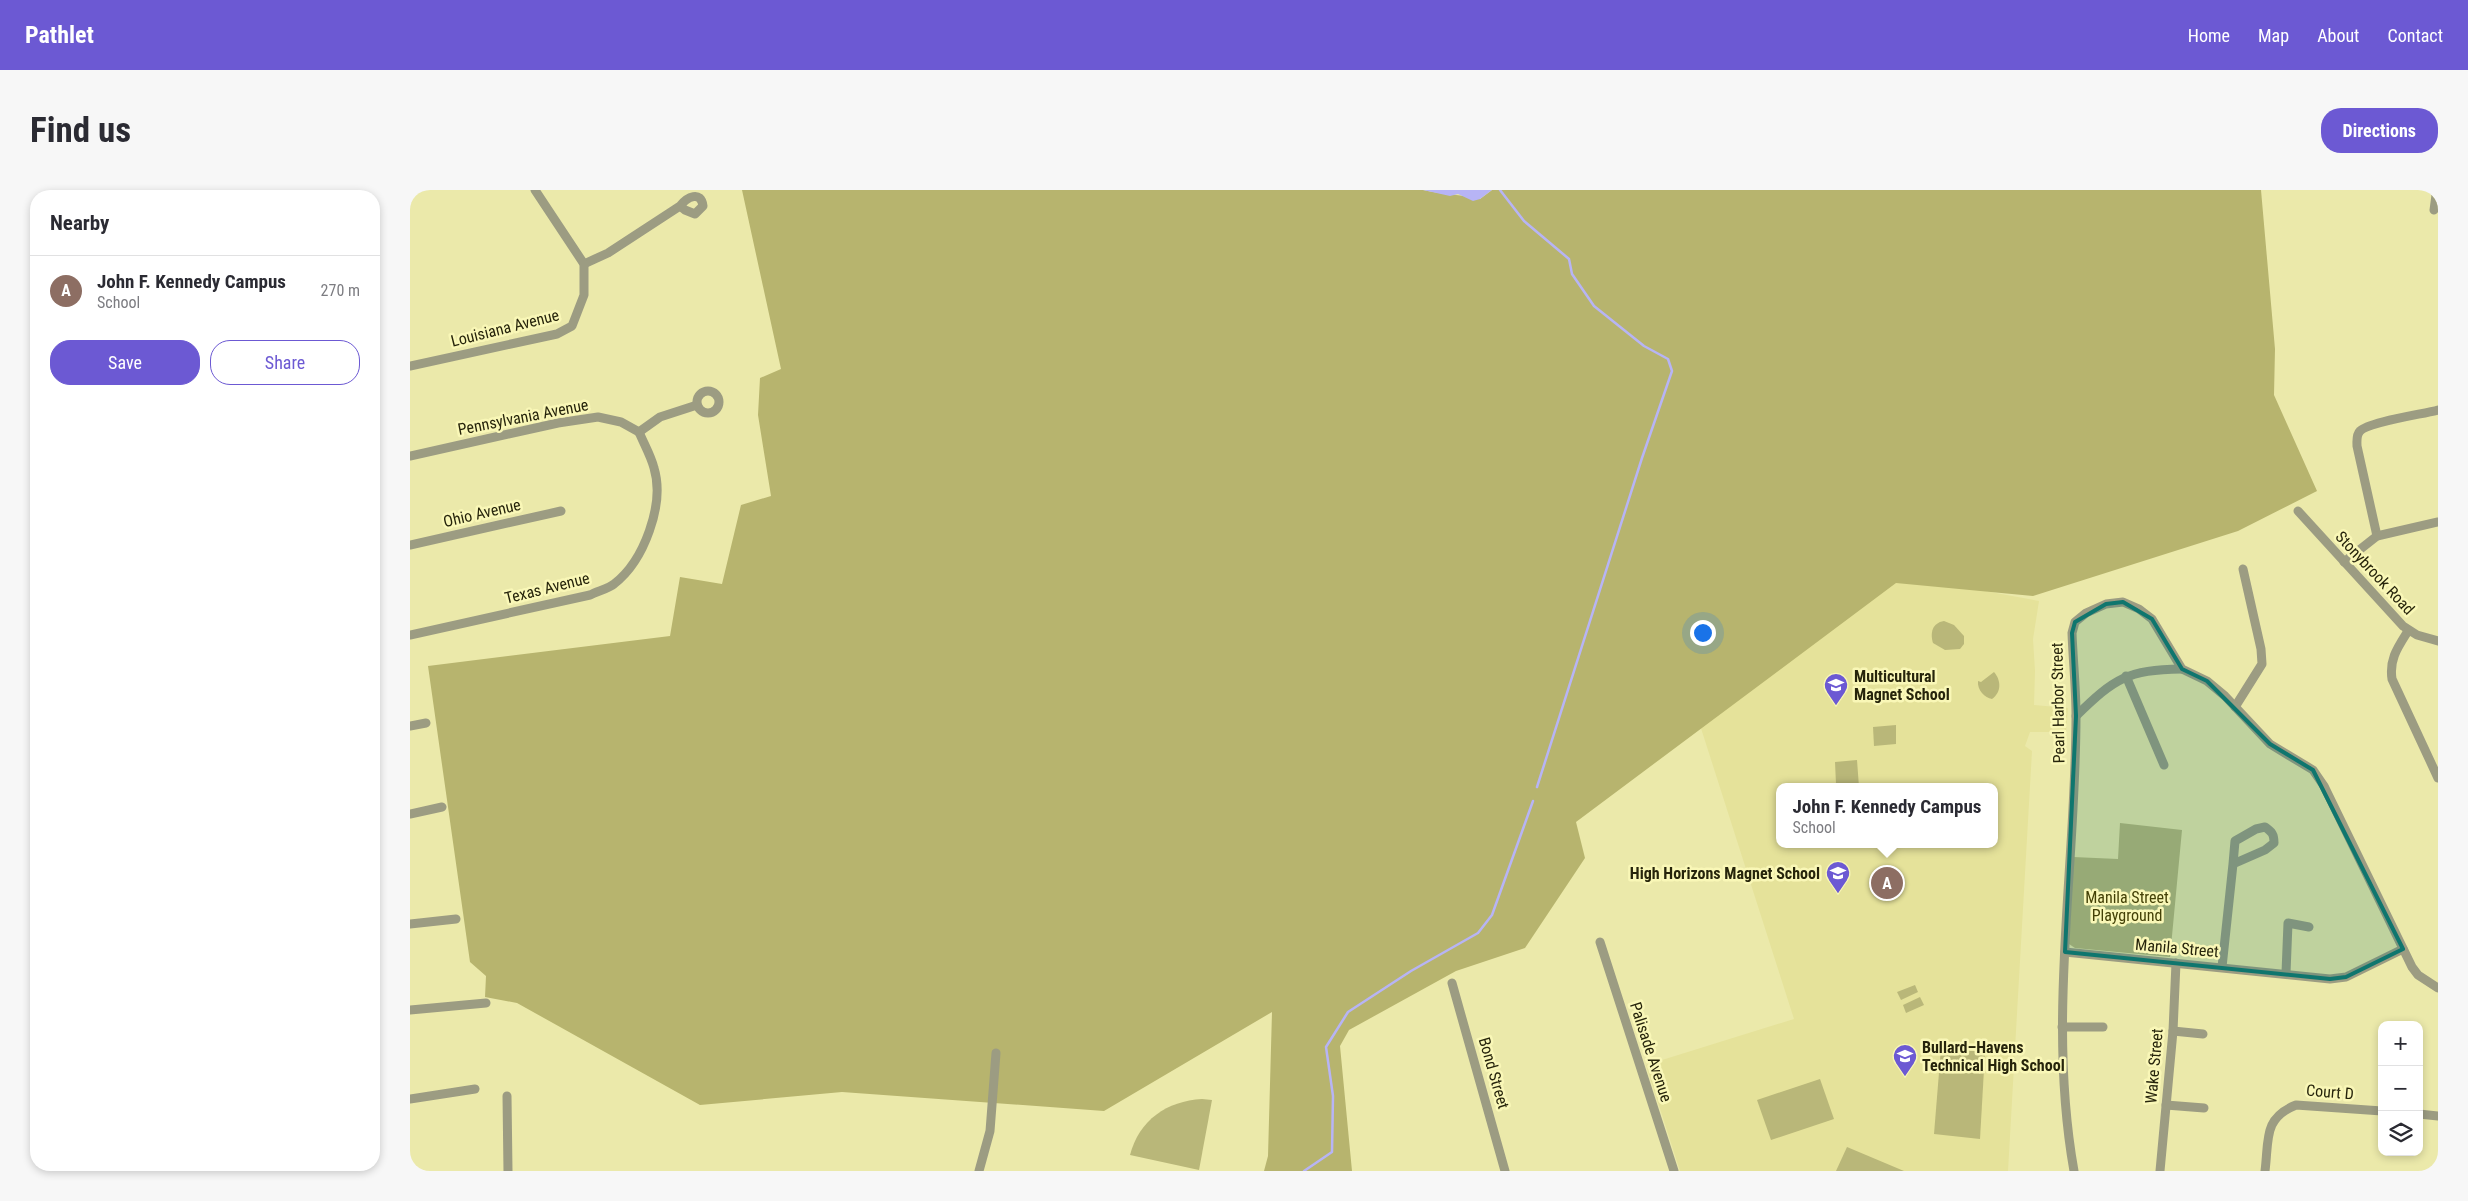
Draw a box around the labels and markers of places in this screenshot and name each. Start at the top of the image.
place label: Multicultural Magnet School [1854,667,1950,704]
school or university icon: Multicultural Magnet School [1823,672,1849,706]
school or university icon: High Horizons Magnet School [1825,860,1851,894]
place label: High Horizons Magnet School [1630,864,1820,883]
pin: A [1871,864,1903,902]
place label: Bullard–Havens Technical High School [1922,1038,2065,1075]
school or university icon: Bullard–Havens Technical High School [1892,1043,1918,1077]

